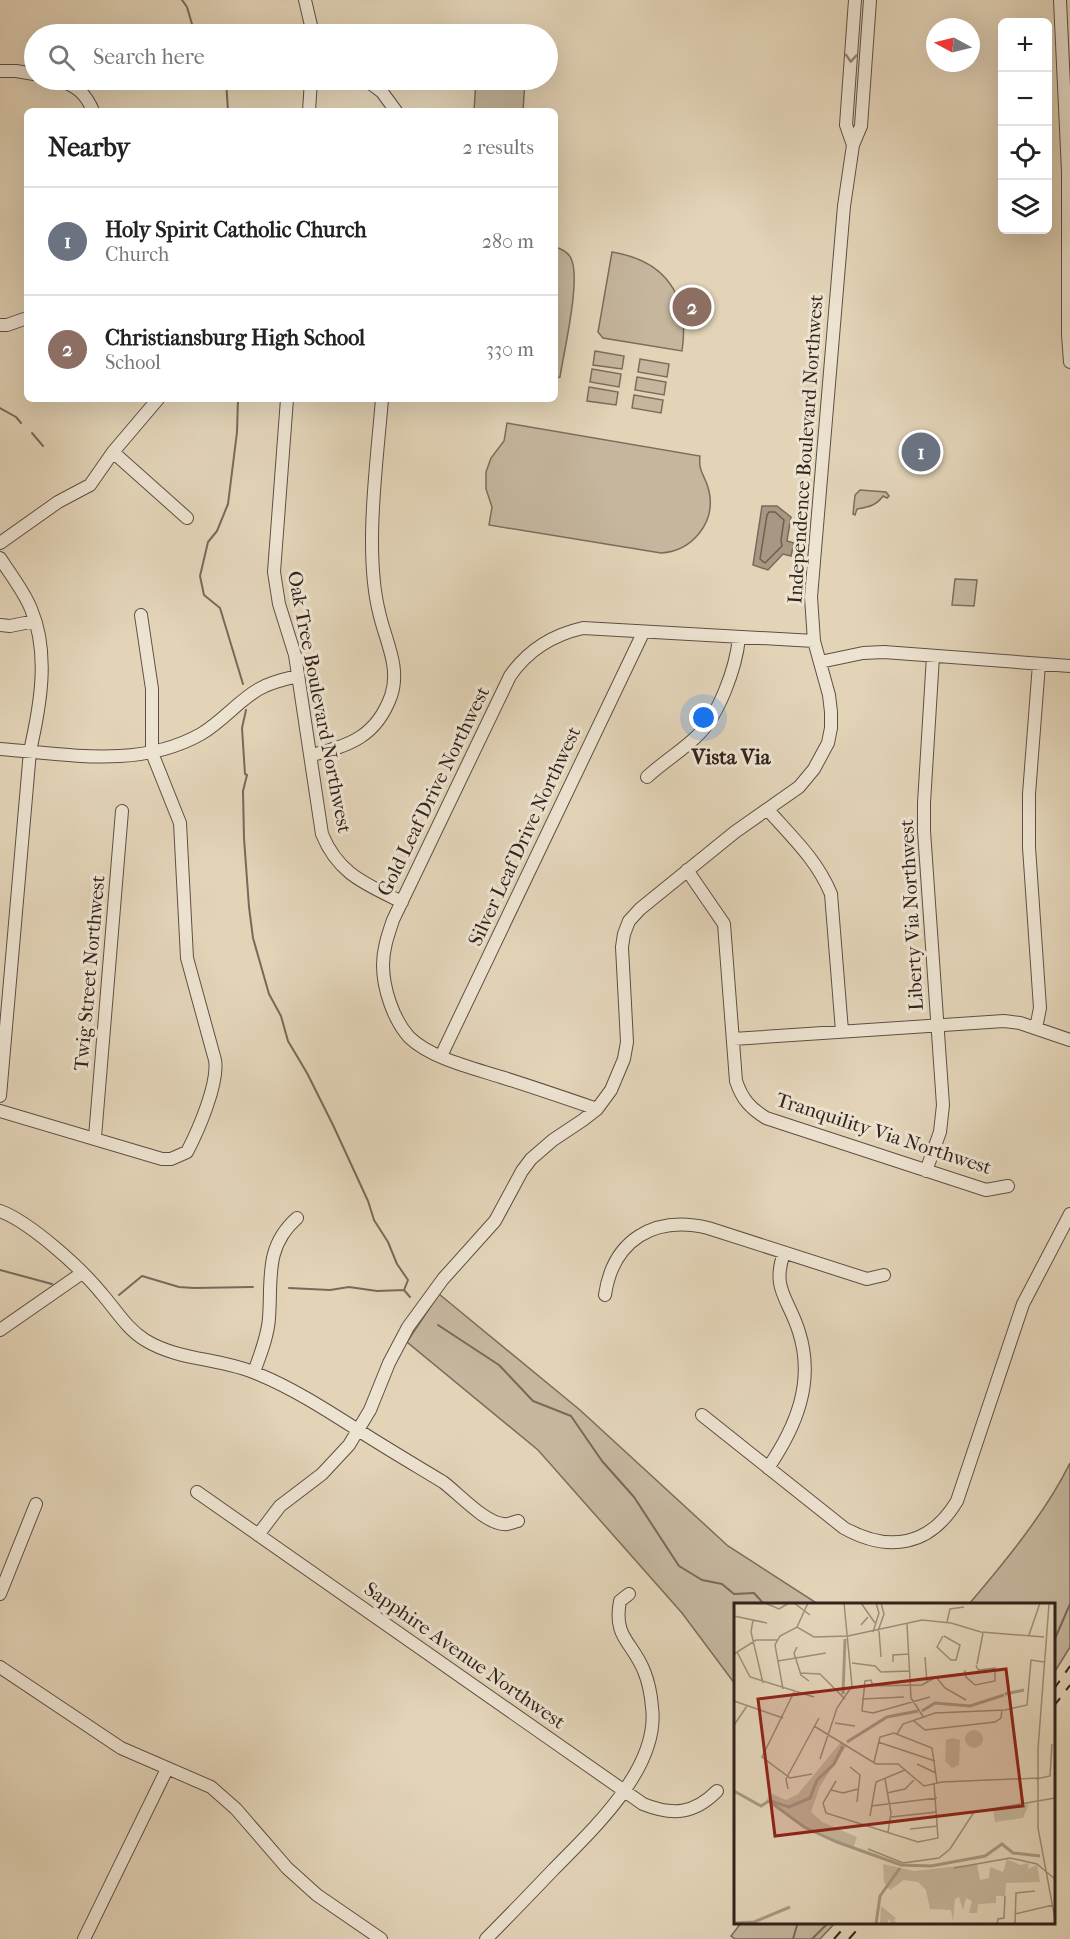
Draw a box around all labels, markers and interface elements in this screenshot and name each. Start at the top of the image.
north arrow [926,18,980,72]
map controls [998,18,1052,234]
button: + [998,18,1052,72]
search box [24,24,558,90]
icon: search [45,41,78,74]
text: Search here [93,44,205,70]
one-way arrow [845,54,858,63]
button: − [998,72,1052,126]
button: locate [998,126,1052,180]
text: Nearby [48,132,130,163]
text: 2 results [463,136,534,159]
button: layers [998,180,1052,234]
text: Holy Spirit Catholic Church [105,217,367,243]
text: 1 [64,230,71,253]
text: 280 m [482,230,534,253]
text: Church [105,243,169,266]
pin: 2 [672,284,712,330]
street label: Independence Boulevard Northwest [783,294,828,604]
text: Christiansburg High School [105,325,365,351]
text: 2 [62,338,73,361]
text: 330 m [486,338,534,361]
text: School [105,351,161,374]
pin: 1 [902,430,940,474]
street label: Oak Tree Boulevard Northwest [283,569,356,835]
street label: Gold Leaf Drive Northwest [373,683,494,900]
your location [689,703,718,732]
street label: Silver Leaf Drive Northwest [463,723,585,950]
district label: Vista Via [691,745,772,769]
street label: Liberty Via Northwest [895,819,928,1011]
street label: Twig Street Northwest [69,874,110,1072]
street label: Tranquility Via Northwest [773,1088,994,1179]
street label: Sapphire Avenue Northwest [360,1577,570,1734]
inset map [734,1603,1055,1924]

